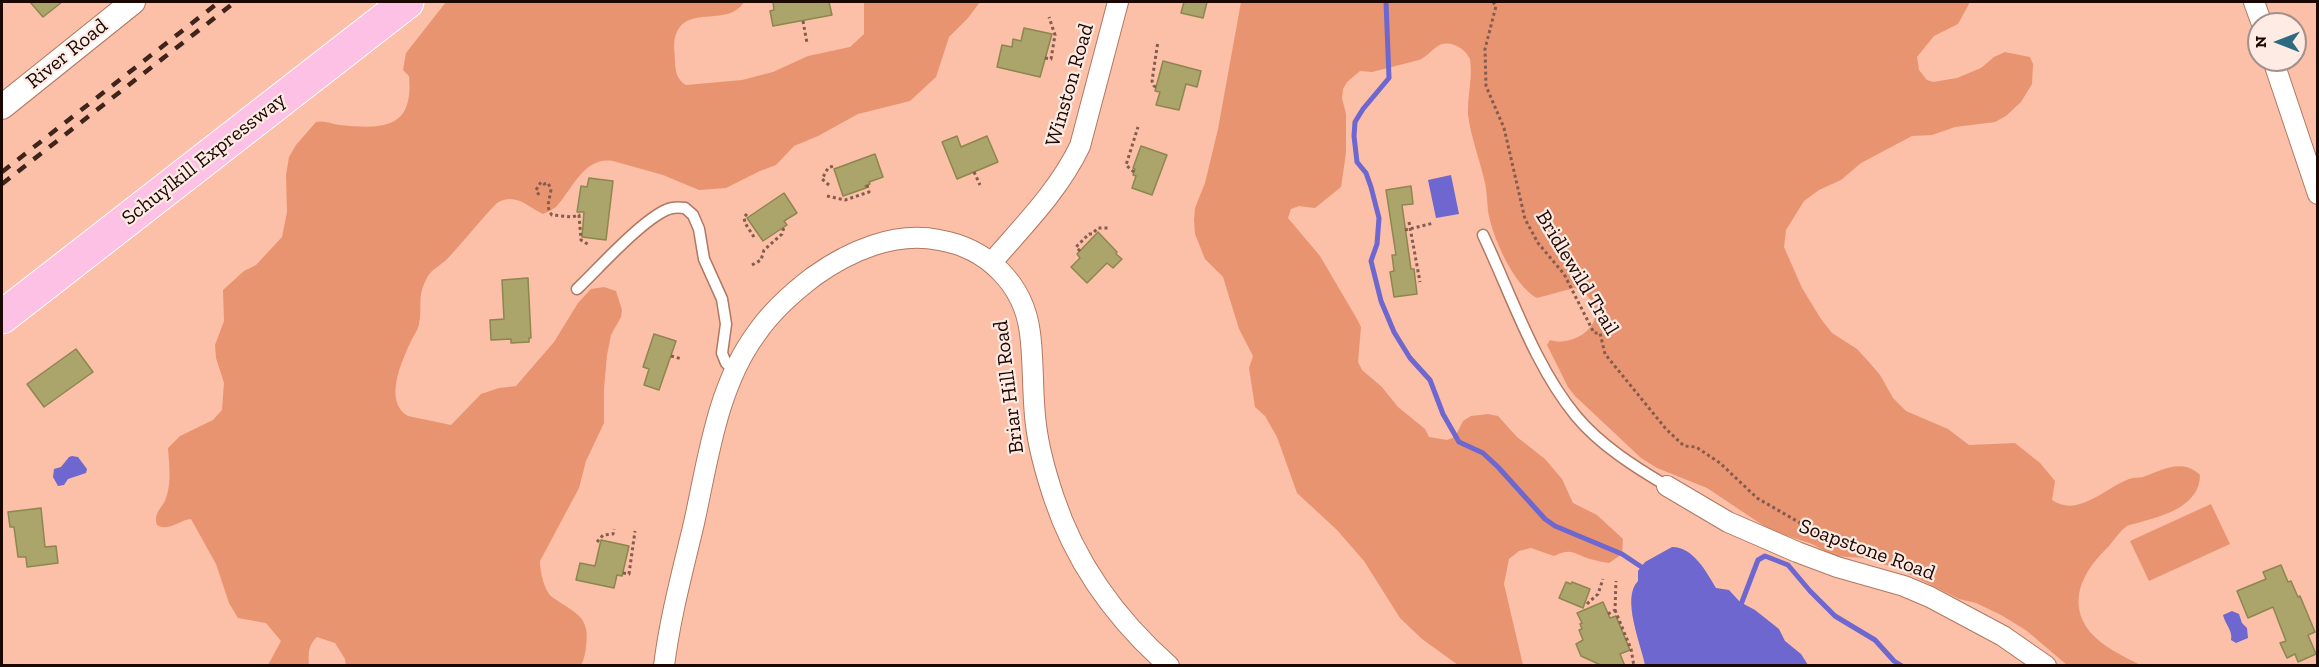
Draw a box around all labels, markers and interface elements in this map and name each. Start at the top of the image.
north arrow [2247,12,2307,72]
street label: River Road [21,14,113,94]
street label: Winston Road [1040,21,1100,149]
text: N [2251,36,2270,48]
street label: Schuylkill Expressway [117,87,291,231]
street label: Bridlewild Trail [1530,206,1624,340]
street label: Briar Hill Road [988,319,1030,455]
street label: Soapstone Road [1795,514,1939,586]

